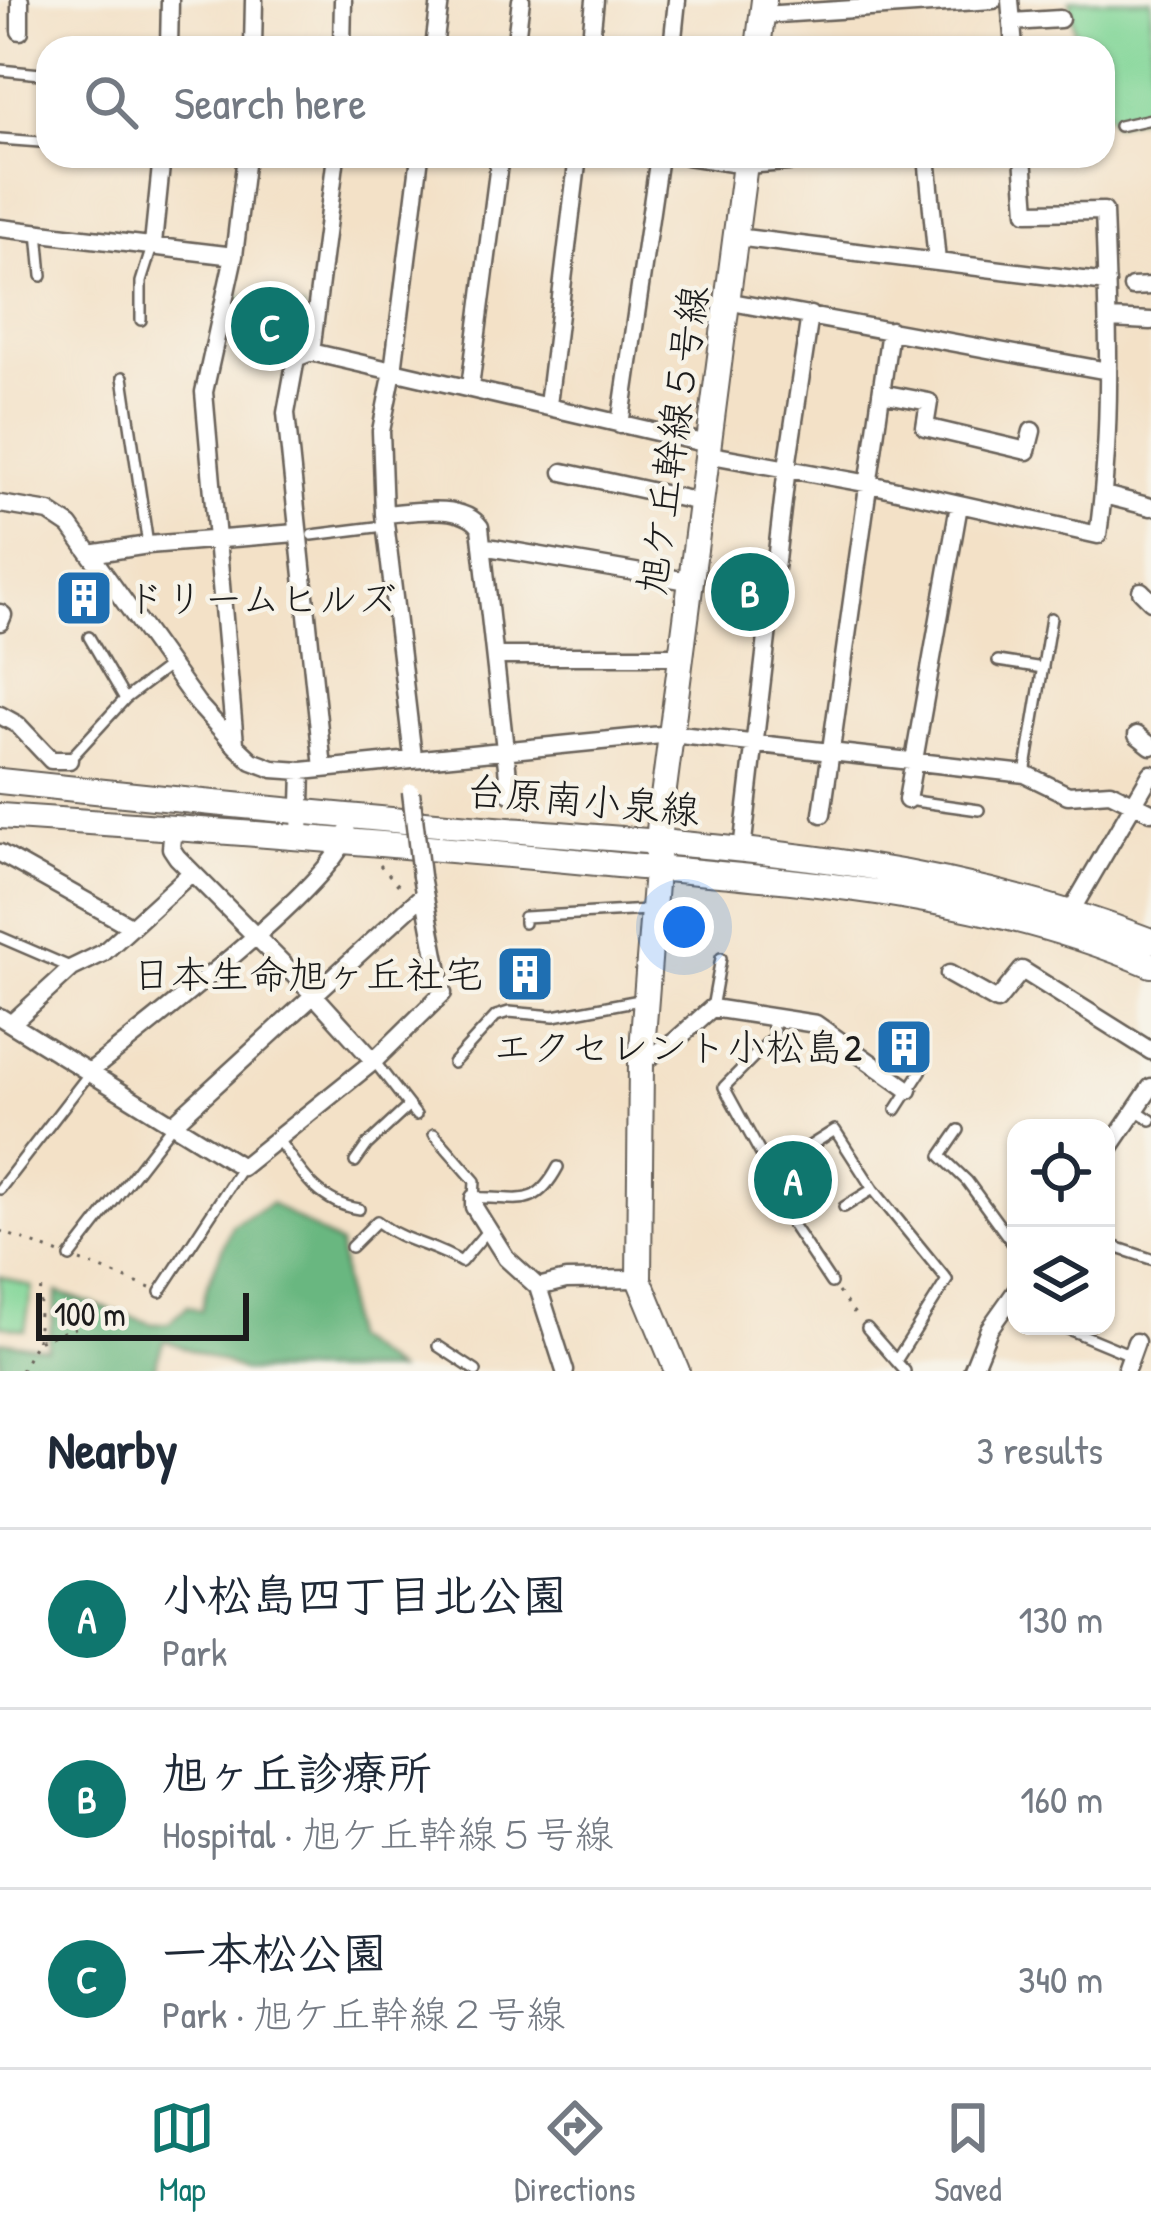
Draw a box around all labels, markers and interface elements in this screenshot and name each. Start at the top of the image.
search box [36,36,1115,168]
icon: search [78,69,144,135]
text: Search here [174,72,366,133]
pin: C [231,281,309,371]
street label: 旭ケ丘幹線５号線 [624,282,719,598]
pin: B [711,547,789,637]
building icon: ドリームヒルズ [53,567,115,629]
place label: ドリームヒルズ [126,571,397,624]
street label: 台原南小泉線 [464,763,702,836]
your location [654,897,714,957]
building icon: 日本生命旭ヶ丘社宅 [494,943,556,1005]
place label: 日本生命旭ヶ丘社宅 [132,947,483,1000]
building icon: エクセレント小松島2 [873,1016,935,1078]
place label: エクセレント小松島2 [493,1020,862,1073]
map controls [1007,1119,1115,1335]
button: locate [1007,1119,1115,1227]
pin: A [754,1135,832,1225]
button: layers [1007,1227,1115,1335]
scale bar [36,1287,249,1340]
text: 100 m [54,1292,126,1336]
text: Nearby [48,1415,178,1484]
text: 3 results [977,1423,1103,1476]
text: 小松島四丁目北公園 [162,1564,567,1625]
text: A [77,1592,97,1645]
text: 130 m [1018,1592,1103,1645]
text: Park [162,1625,227,1678]
text: 旭ヶ丘診療所 [162,1742,432,1803]
text: B [77,1772,97,1825]
text: 160 m [1020,1772,1103,1825]
text: Hospital · 旭ケ丘幹線５号線 [162,1807,613,1860]
text: 一本松公園 [162,1922,387,1983]
text: C [76,1952,98,2005]
text: 340 m [1018,1952,1103,2005]
text: Park · 旭ケ丘幹線２号線 [162,1987,565,2040]
tab: Map [149,2095,215,2211]
tab: Directions [514,2095,636,2211]
tab: Saved [934,2095,1002,2211]

